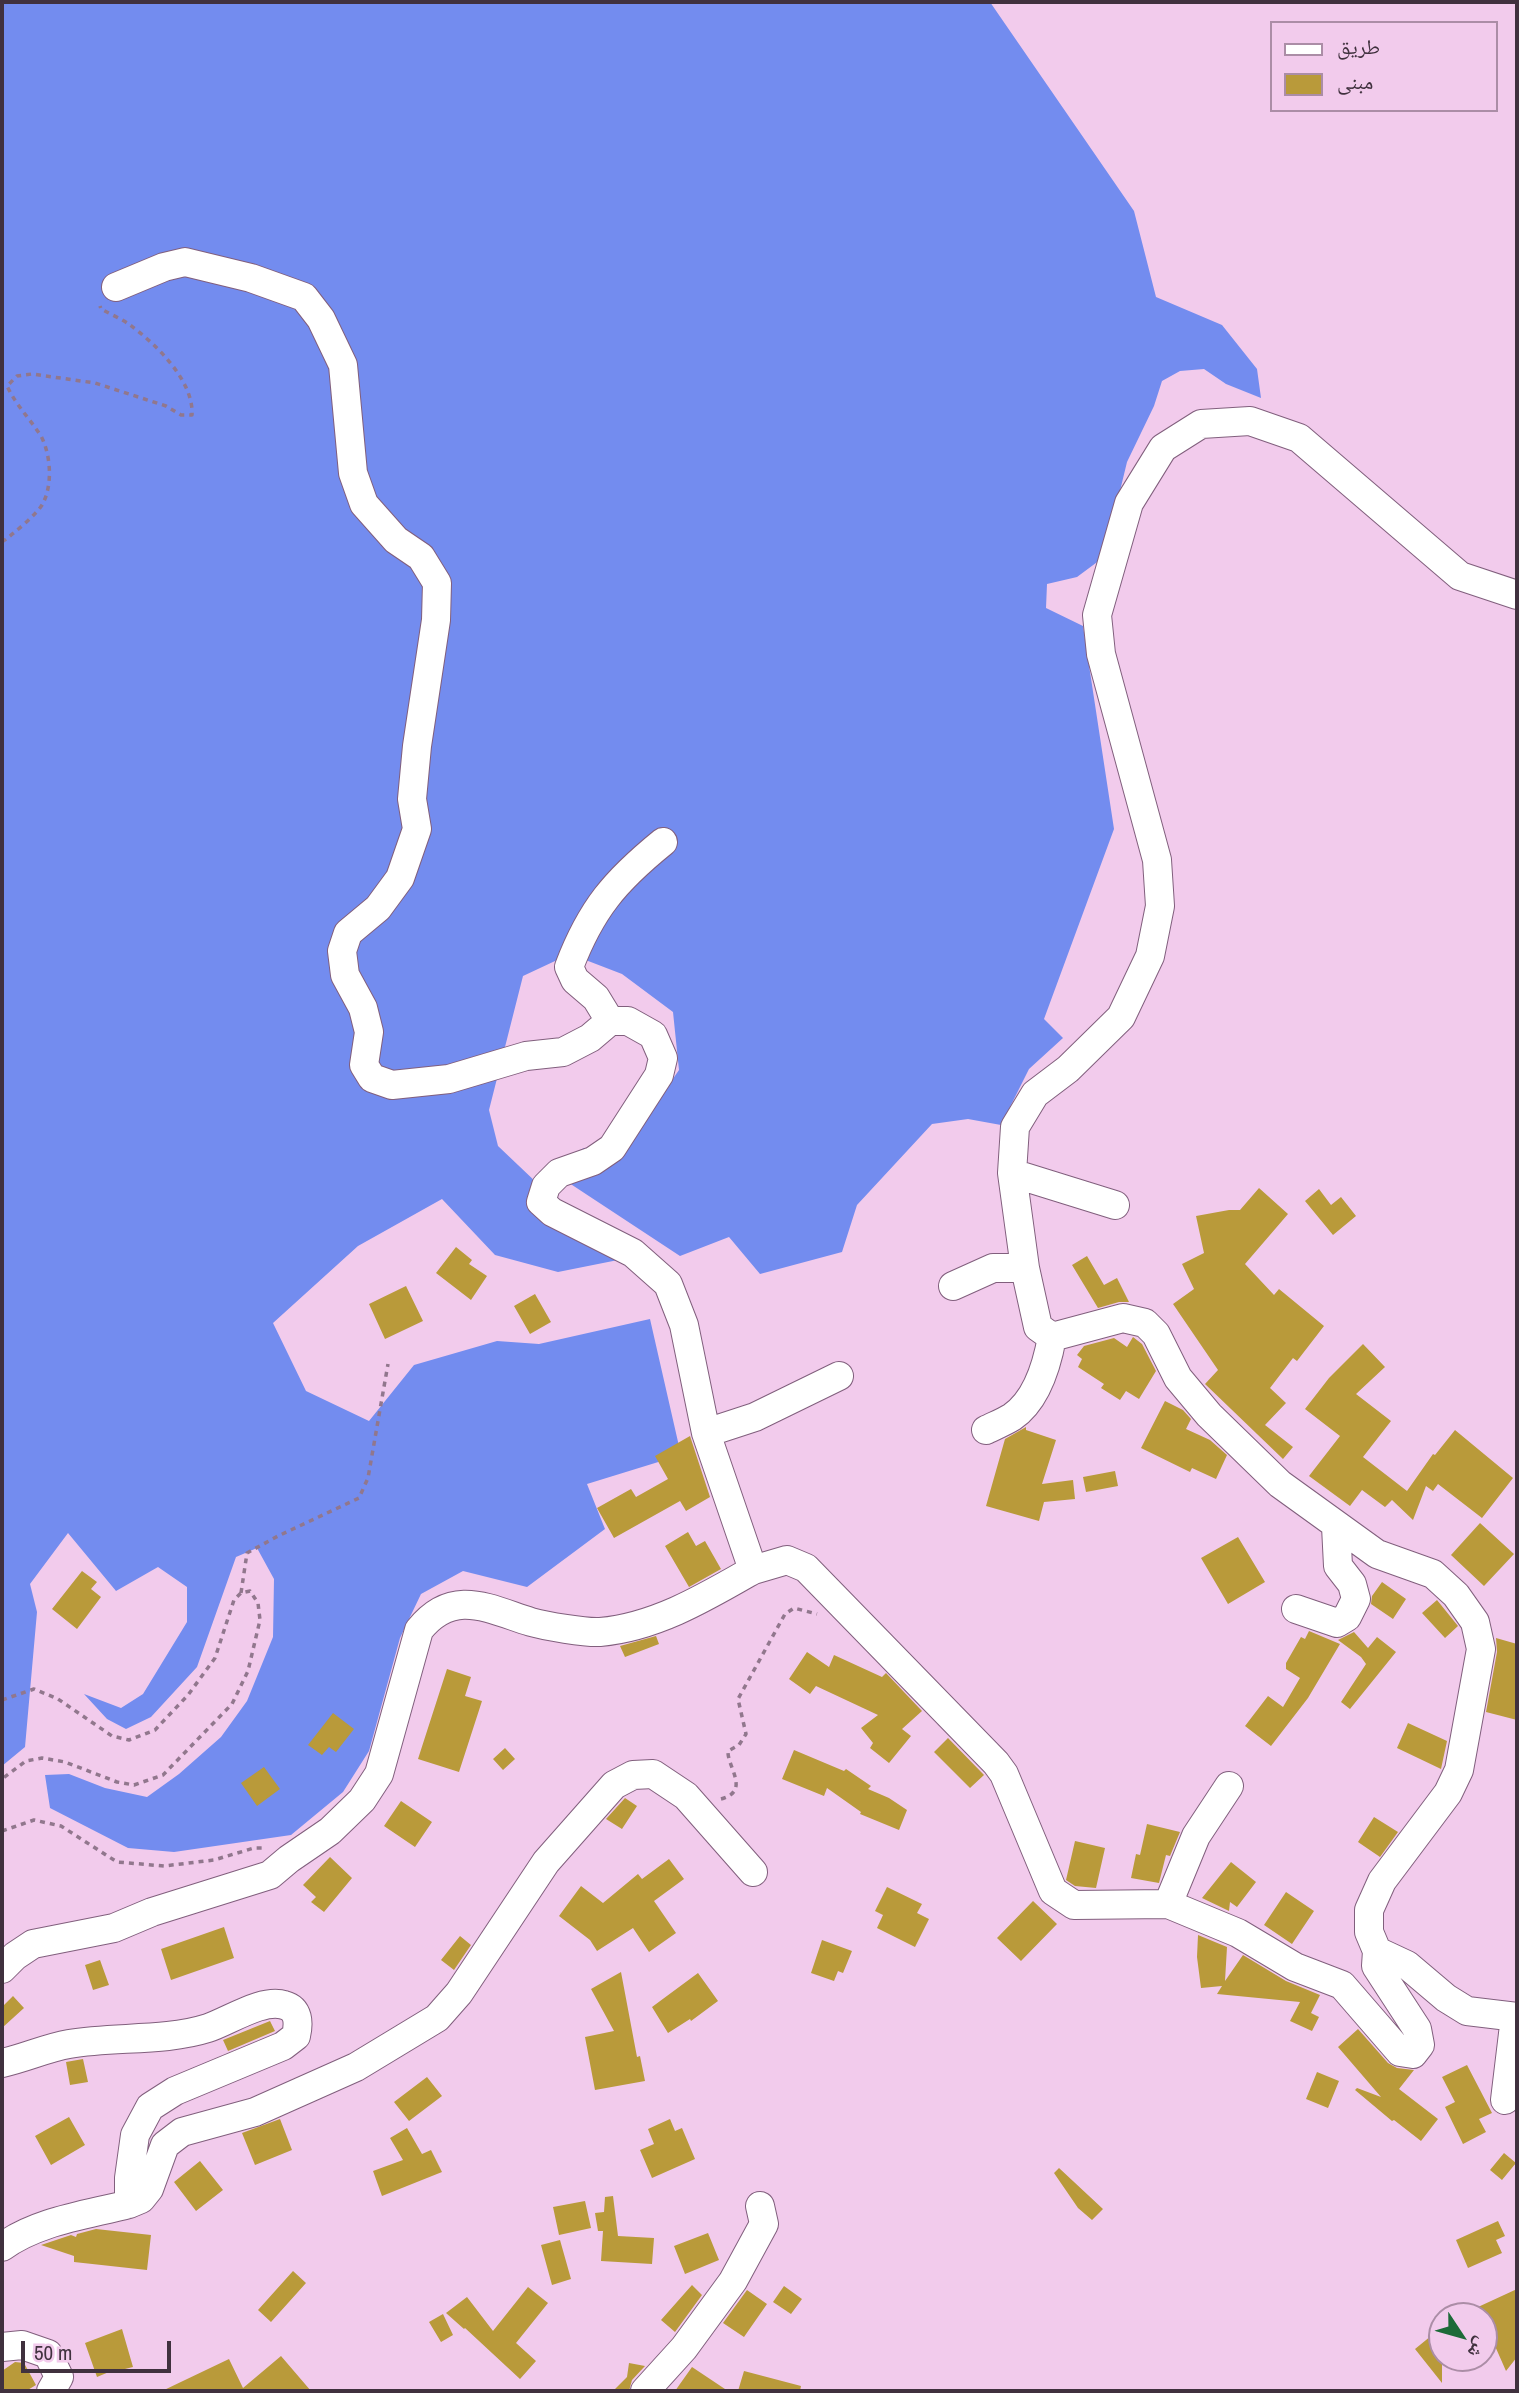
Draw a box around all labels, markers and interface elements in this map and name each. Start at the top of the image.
legend [1270,21,1498,112]
text: طريق [1337,32,1380,61]
text: مبنى [1337,67,1373,96]
north arrow [1428,2302,1498,2372]
scale bar [24,2326,175,2370]
text: ش [1462,2332,1495,2364]
text: 50 m [34,2338,72,2367]

